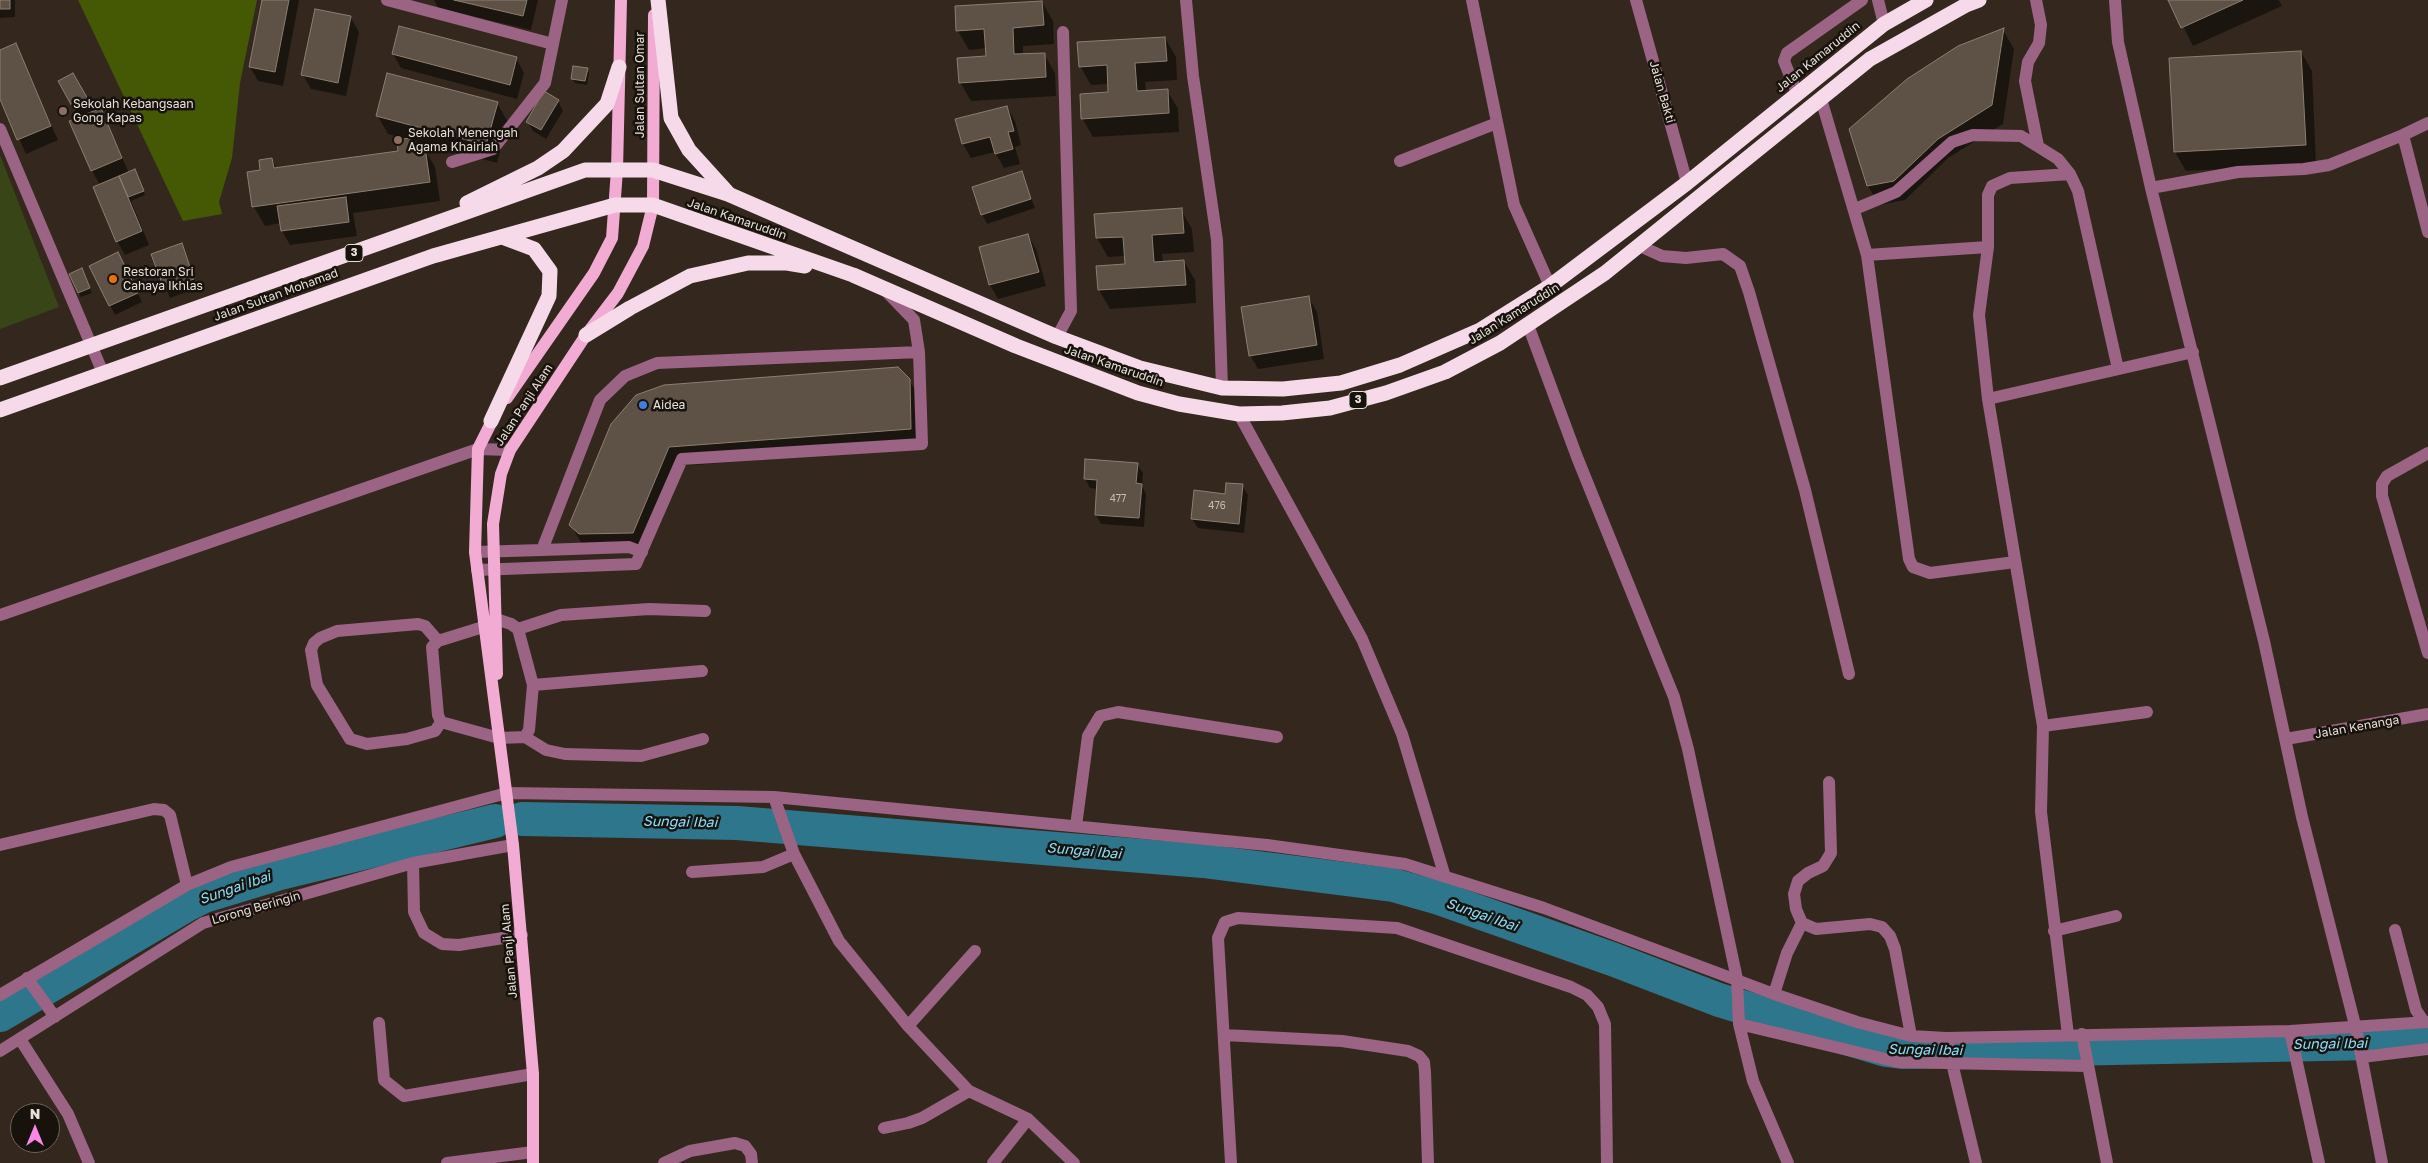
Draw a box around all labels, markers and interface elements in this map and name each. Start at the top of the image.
street label: Jalan Kamaruddin [1773,19,1863,95]
street label: Jalan Sultan Omar [633,32,647,138]
street label: Jalan Bakti [1646,59,1678,125]
place label: Sekolah Kebangsaan Gong Kapas [73,97,194,125]
marker: Sekolah Kebangsaan Gong Kapas [57,105,69,117]
place label: Sekolah Menengah Agama Khairiah [408,126,518,154]
marker: Sekolah Menengah Agama Khairiah [392,134,404,146]
street label: Jalan Kamaruddin [685,195,789,243]
road number: 3 [345,244,363,262]
place label: Restoran Sri Cahaya Ikhlas [123,265,203,293]
street label: Jalan Sultan Mohamad [212,266,340,324]
marker: Restoran Sri Cahaya Ikhlas [107,273,119,285]
street label: Jalan Kamaruddin [1466,280,1562,348]
street label: Jalan Kamaruddin [1062,342,1166,390]
street label: Jalan Panji Alam [492,361,556,449]
road number: 3 [1349,392,1367,408]
place label: Aidea [653,398,685,412]
marker: Aidea [637,399,649,411]
house number: 477 [1110,493,1126,505]
house number: 476 [1208,500,1226,512]
street label: Jalan Kenanga [2314,713,2400,741]
water label: Sungai Ibai [643,813,717,831]
water label: Sungai Ibai [1046,839,1122,863]
water label: Sungai Ibai [197,868,273,908]
street label: Lorong Beringin [210,888,302,928]
water label: Sungai Ibai [1444,895,1520,935]
street label: Jalan Panji Alam [498,903,520,999]
water label: Sungai Ibai [2293,1035,2367,1053]
water label: Sungai Ibai [1888,1041,1962,1059]
north arrow [10,1103,60,1153]
text: N [30,1105,40,1122]

